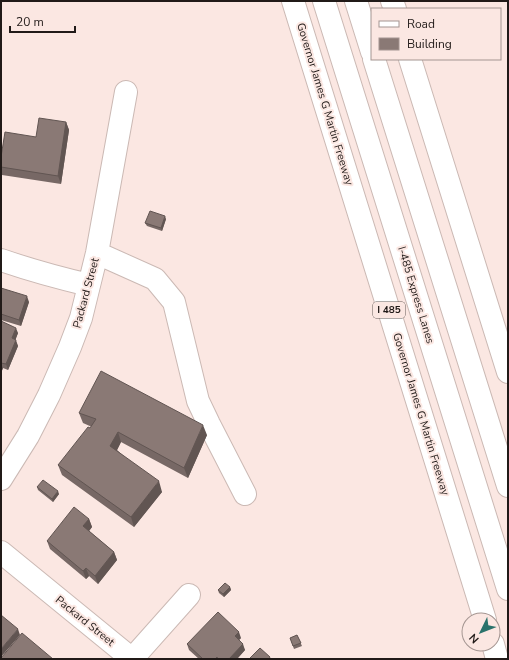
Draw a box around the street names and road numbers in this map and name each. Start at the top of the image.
street label: Governor James G Martin Freeway [293,21,357,187]
street label: I-485 Express Lanes [394,244,438,346]
street label: Packard Street [69,256,103,330]
road number: I 485 [373,302,405,318]
street label: Governor James G Martin Freeway [389,331,453,497]
street label: Packard Street [52,593,118,650]

